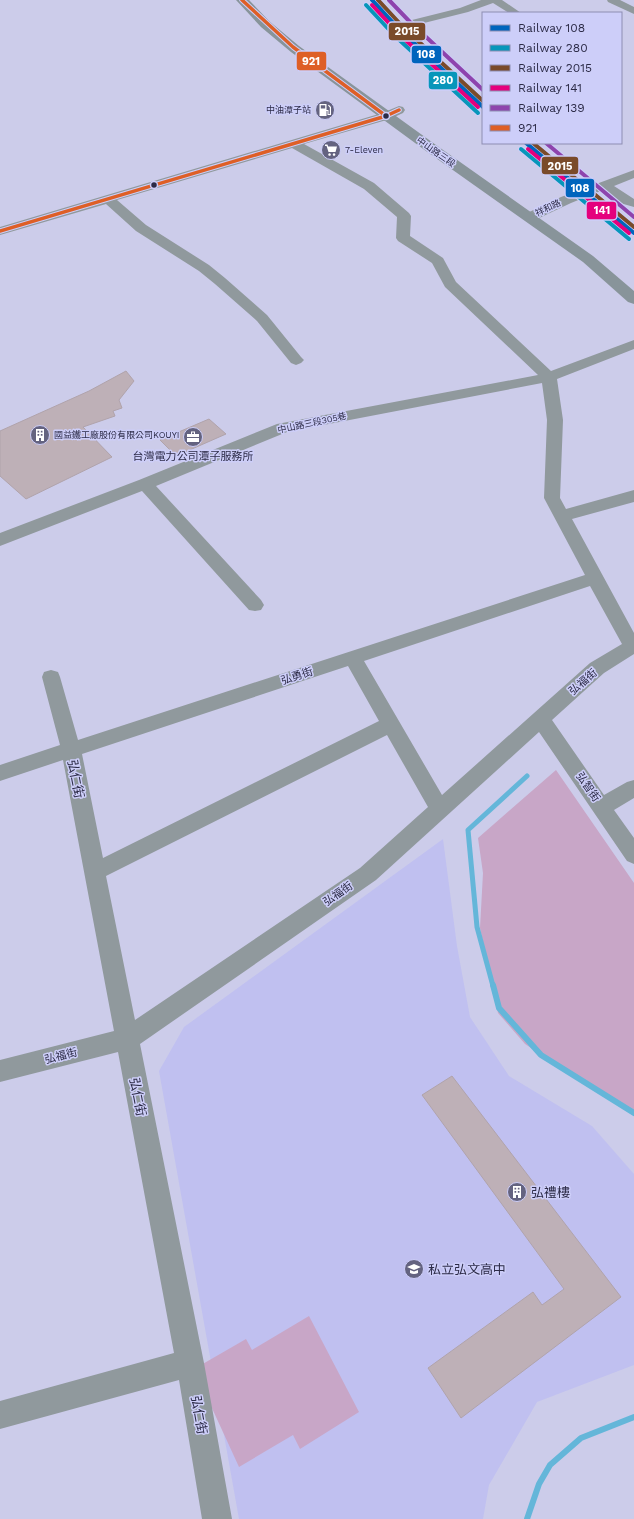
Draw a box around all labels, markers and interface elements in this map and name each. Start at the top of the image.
legend [482,12,622,144]
text: Railway 108 [518,21,585,35]
line badge: 2015 [388,22,426,41]
text: 2015 [395,25,419,38]
text: Railway 280 [518,41,588,55]
line badge: 108 [411,45,442,64]
text: 108 [417,48,435,61]
line badge: 921 [296,51,327,71]
text: 921 [302,55,320,68]
text: Railway 2015 [518,61,592,75]
line badge: 280 [428,71,458,90]
text: 280 [433,74,453,87]
text: Railway 141 [518,81,582,95]
fuel station icon: 中油潭子站 [314,99,336,121]
text: Railway 139 [518,101,585,115]
place label: 中油潭子站 [266,105,311,115]
unlabelled marker [381,111,391,121]
text: 921 [518,121,537,135]
street label: 中山路三段 [415,135,457,169]
supermarket icon: 7-Eleven [320,139,342,161]
place label: 7-Eleven [345,145,383,155]
line badge: 2015 [541,156,579,175]
text: 2015 [548,160,572,173]
line badge: 108 [565,178,595,198]
unlabelled marker [149,180,159,190]
text: 108 [571,182,589,195]
street label: 祥和路 [534,198,562,218]
line badge: 141 [586,201,617,220]
text: 141 [594,204,610,217]
street label: 中山路三段305巷 [277,411,347,435]
building icon: 國益鐵工廠股份有限公司KOUYI [29,424,51,446]
office icon: 台灣電力公司潭子服務所 [182,426,204,448]
place label: 國益鐵工廠股份有限公司KOUYI [54,430,179,440]
place label: 台灣電力公司潭子服務所 [133,450,254,463]
street label: 弘勇街 [279,665,315,687]
street label: 弘福街 [566,666,600,698]
street label: 弘仁街 [65,758,87,800]
street label: 弘智街 [573,770,603,804]
street label: 弘福街 [321,879,355,909]
street label: 弘福街 [43,1046,79,1066]
street label: 弘仁街 [127,1076,149,1118]
building icon: 弘禮樓 [506,1181,528,1203]
place label: 弘禮樓 [531,1185,570,1200]
school or university icon: 私立弘文高中 [403,1258,425,1280]
place label: 私立弘文高中 [428,1262,506,1277]
street label: 弘仁街 [188,1394,210,1436]

